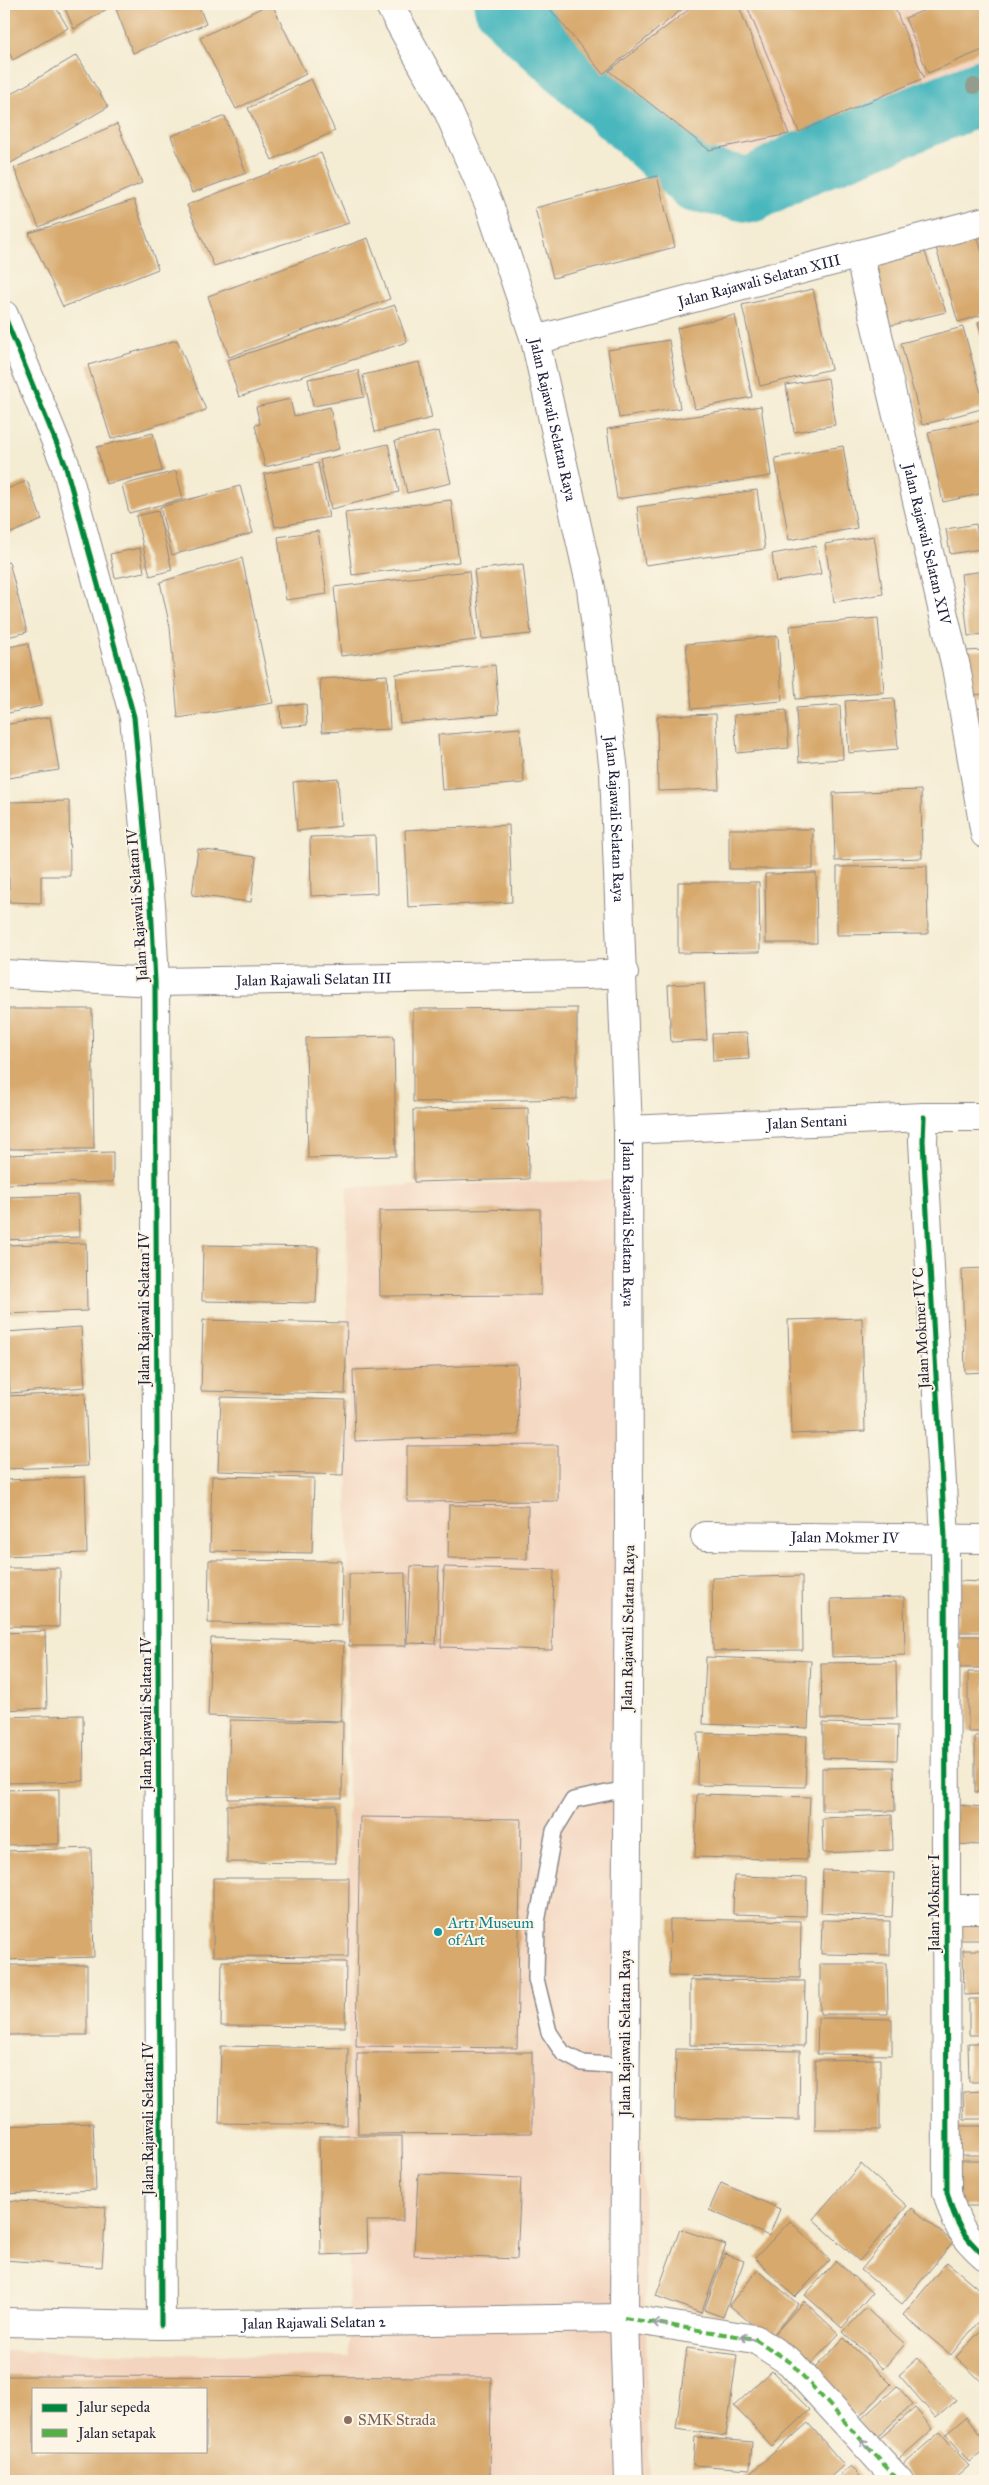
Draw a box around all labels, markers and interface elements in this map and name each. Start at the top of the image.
street label: Jalan Rajawali Selatan XIII [674,251,843,312]
street label: Jalan Rajawali Selatan Raya [524,334,580,503]
street label: Jalan Rajawali Selatan XIV [898,460,955,627]
street label: Jalan Rajawali Selatan Raya [599,733,628,903]
street label: Jalan Rajawali Selatan IV [123,827,152,984]
street label: Jalan Rajawali Selatan III [234,969,392,991]
street label: Jalan Sentani [764,1111,848,1134]
street label: Jalan Rajawali Selatan Raya [618,1138,637,1308]
street label: Jalan Rajawali Selatan IV [135,1232,154,1388]
street label: Jalan Mokmer IV C [909,1267,934,1391]
street label: Jalan Mokmer IV [789,1528,900,1547]
street label: Jalan Rajawali Selatan Raya [618,1544,639,1713]
street label: Jalan Rajawali Selatan IV [137,1637,156,1793]
street label: Jalan Mokmer I [925,1854,944,1954]
place label: Art1 Museum of Art [447,1914,534,1949]
marker: Art1 Museum of Art [432,1926,444,1938]
street label: Jalan Rajawali Selatan Raya [616,1949,635,2118]
street label: Jalan Rajawali Selatan IV [139,2042,158,2198]
street label: Jalan Rajawali Selatan 2 [240,2313,387,2334]
one-way arrow [652,2318,668,2328]
one-way arrow [739,2333,755,2343]
legend [32,2388,208,2452]
text: Jalur sepeda [76,2398,151,2417]
place label: SMK Strada [358,2411,436,2429]
marker: SMK Strada [342,2414,354,2426]
text: Jalan setapak [76,2424,156,2443]
one-way arrow [860,2439,872,2452]

